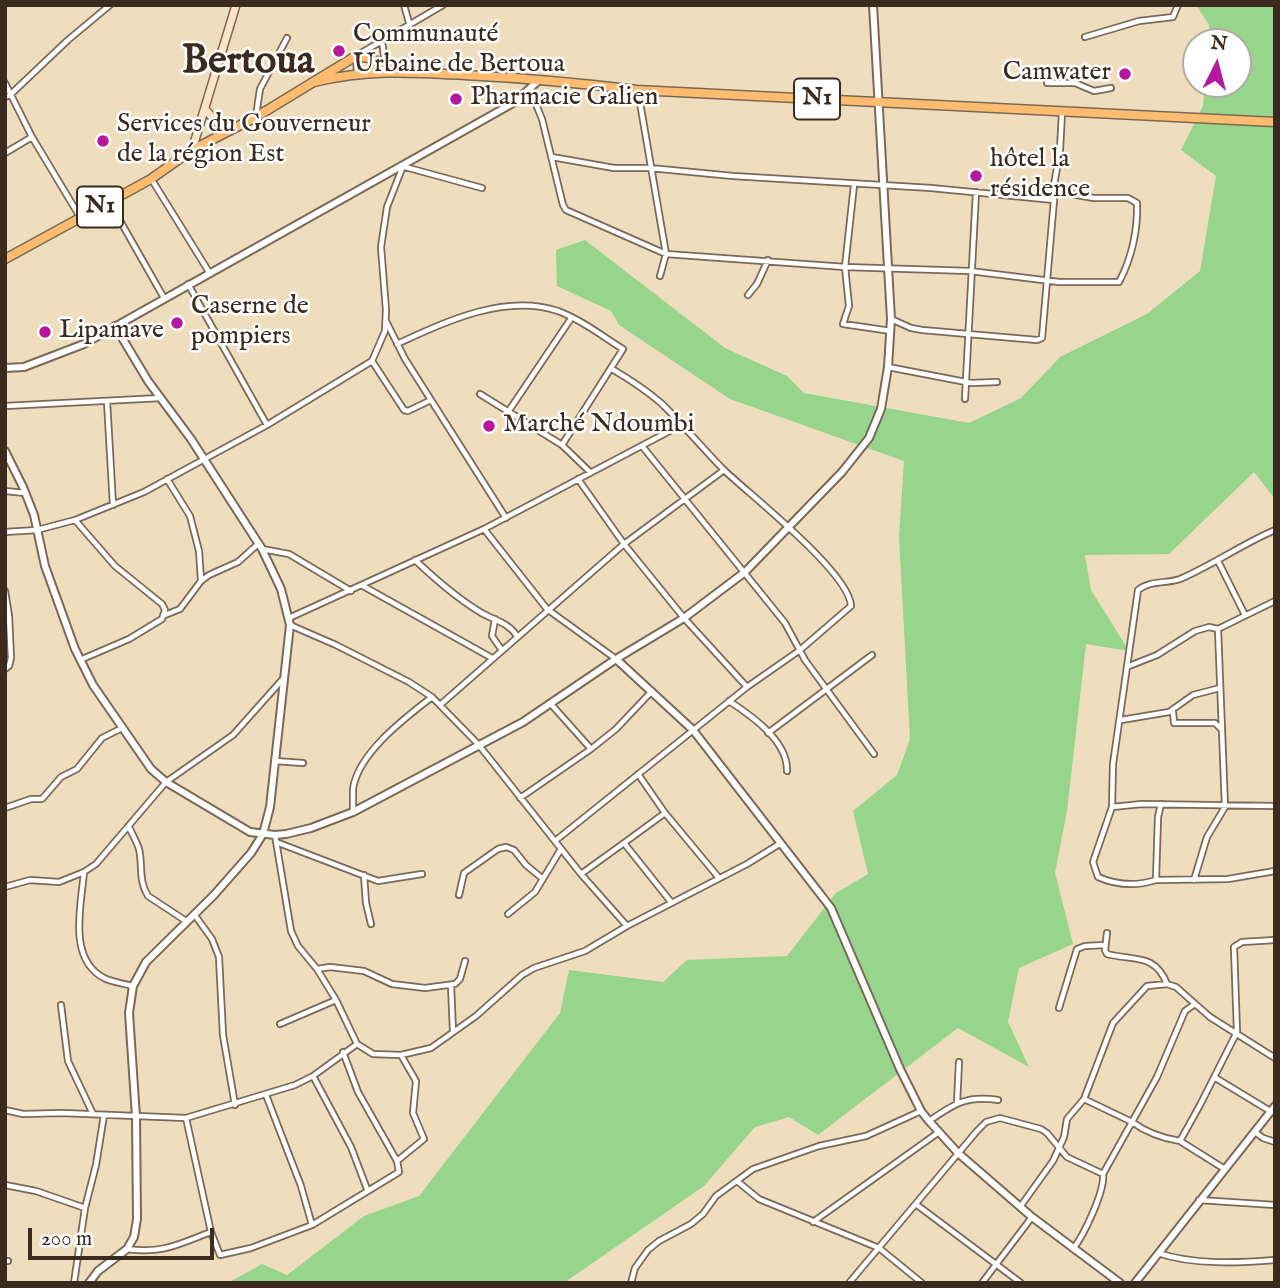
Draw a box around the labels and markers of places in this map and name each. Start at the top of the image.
place label: Communauté Urbaine de Bertoua [353,20,565,82]
marker: Communauté Urbaine de Bertoua [331,43,347,59]
place label: Camwater [1003,58,1111,90]
marker: Camwater [1117,66,1133,82]
place label: Pharmacie Galien [470,83,658,115]
marker: Pharmacie Galien [448,91,464,107]
place label: Services du Gouverneur de la région Est [117,110,371,172]
marker: Services du Gouverneur de la région Est [95,133,111,149]
place label: hôtel la résidence [990,145,1090,206]
marker: hôtel la résidence [968,168,984,184]
place label: Caserne de pompiers [191,292,309,354]
marker: Caserne de pompiers [169,315,185,331]
place label: Lipamave [59,316,164,348]
marker: Lipamave [37,324,53,340]
place label: Marché Ndoumbi [503,410,695,442]
marker: Marché Ndoumbi [481,418,497,434]

